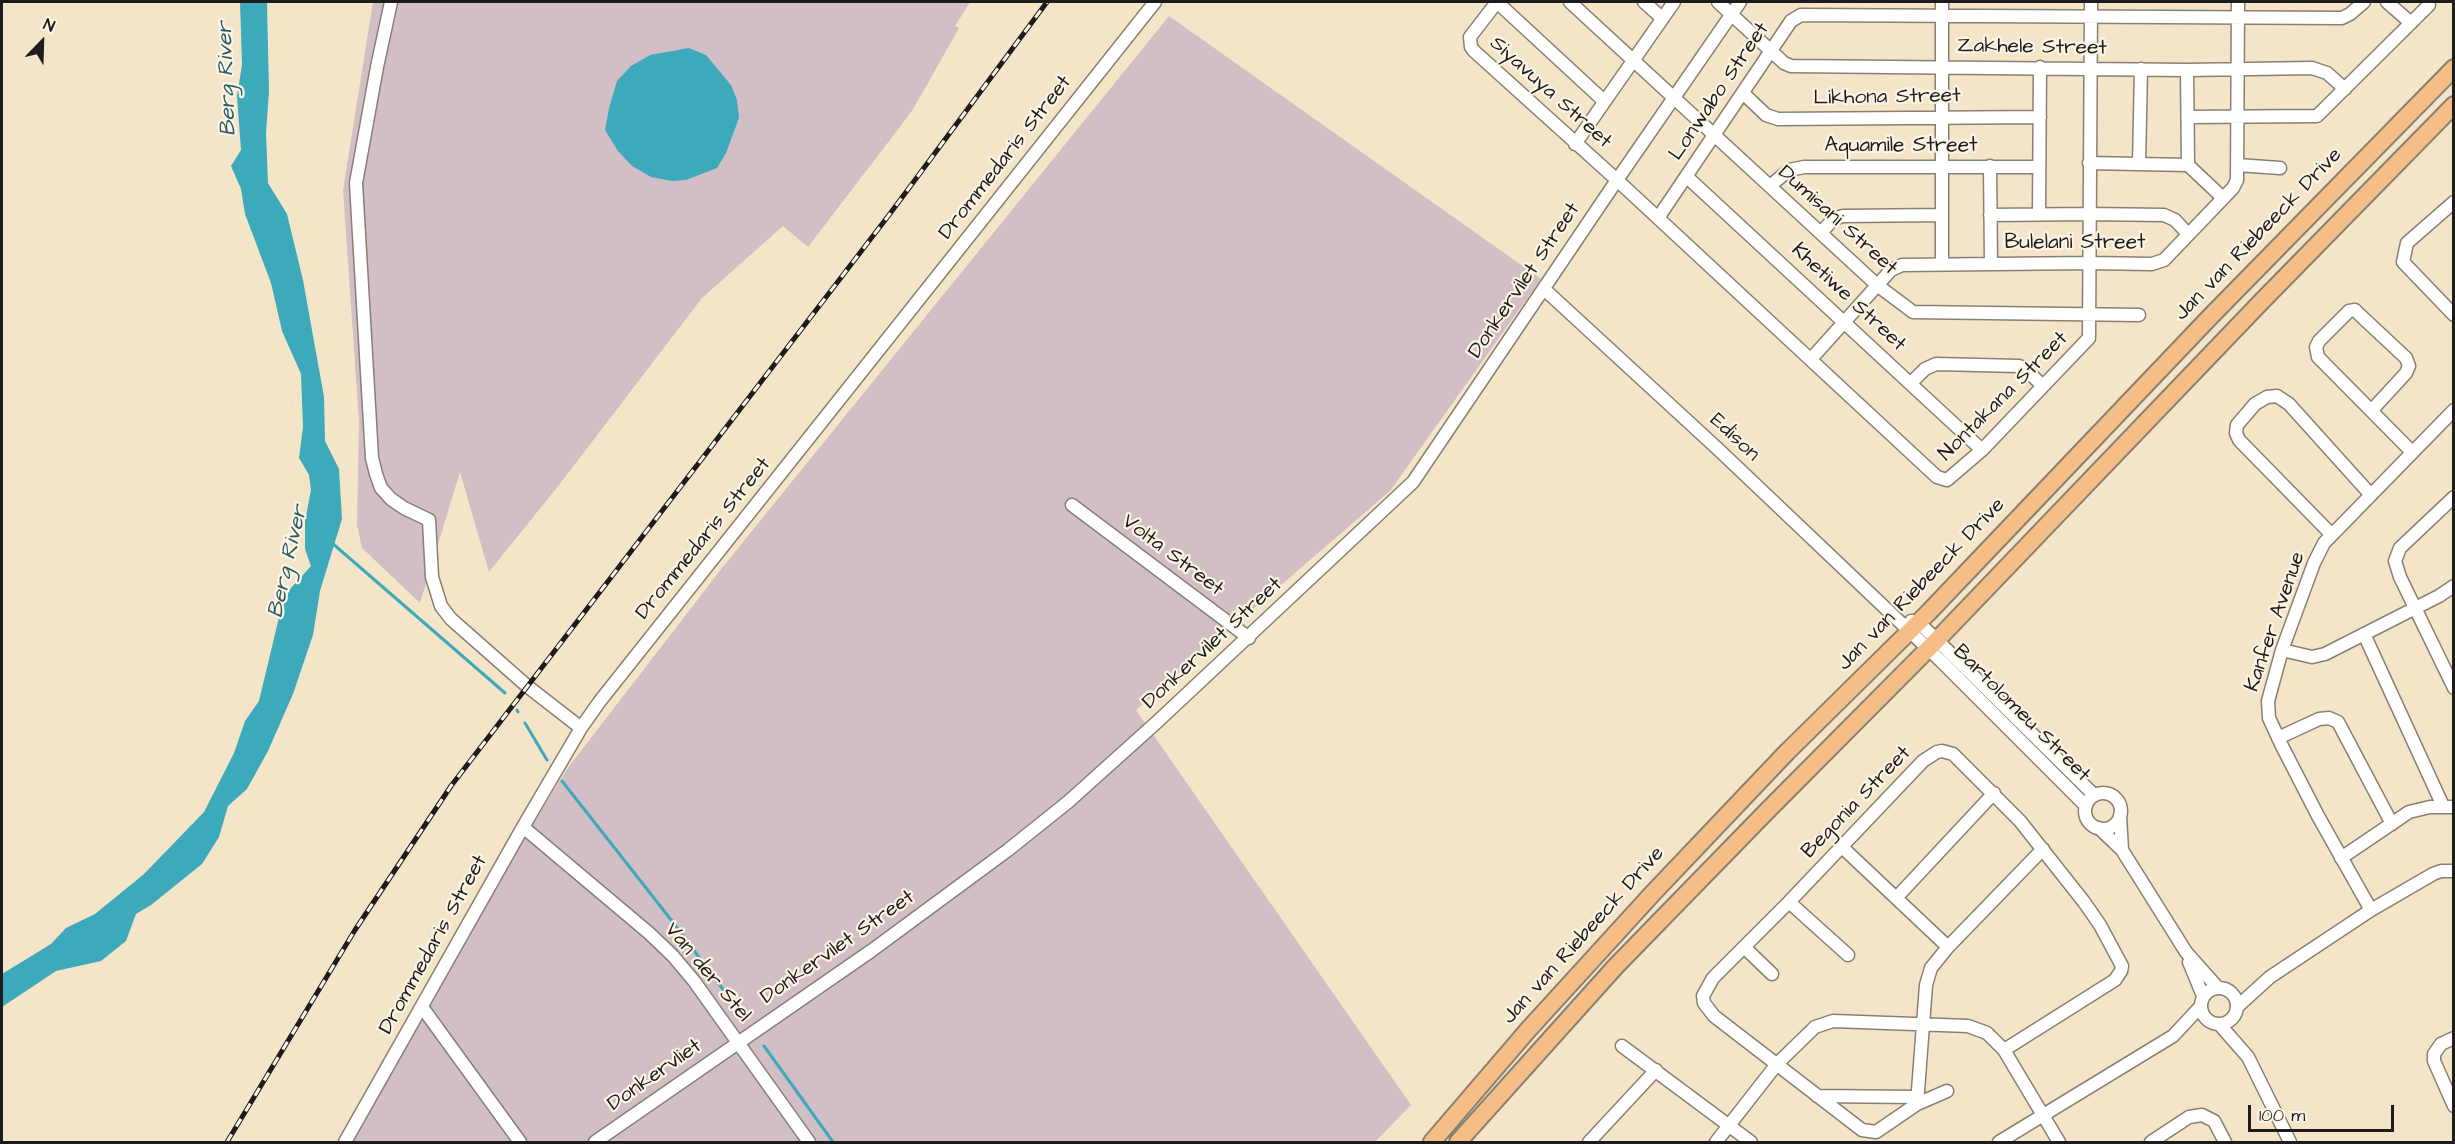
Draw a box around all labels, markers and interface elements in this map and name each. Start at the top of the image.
north arrow [12,12,72,72]
text: N [40,13,58,38]
street label: Lonwabo Street [1664,18,1776,166]
water label: Berg River [213,21,243,137]
street label: Siyavuya Street [1484,31,1616,155]
street label: Zakhele Street [1957,34,2107,62]
street label: Drommedaris Street [934,71,1078,245]
street label: Likhona Street [1813,84,1961,112]
street label: Aquamile Street [1825,134,1977,160]
street label: Jan van Riebeeck Drive [2170,143,2348,327]
street label: Dumisani Street [1772,161,1902,281]
street label: Donkervilet Street [1464,198,1586,364]
street label: Bulelani Street [2004,231,2146,257]
street label: Khetiwe Street [1785,238,1911,358]
street label: Nontakana Street [1934,327,2074,467]
street label: Edison [1704,409,1764,467]
street label: Drommedaris Street [631,453,777,625]
street label: Jan van Riebeeck Drive [1833,493,2011,677]
water label: Berg River [263,503,315,621]
street label: Volta Street [1116,510,1228,602]
street label: Kanfer Avenue [2240,549,2312,695]
street label: Donkervilet Street [1138,573,1288,715]
street label: Bartolomeu Street [1947,640,2095,788]
street label: Begonia Street [1797,742,1917,864]
street label: Jan van Riebeeck Drive [1498,842,1670,1030]
street label: Drommedaris Street [374,851,494,1039]
street label: Donkervilet Street [756,885,920,1011]
street label: Van der Stel [658,918,756,1028]
street label: Donkervliet [603,1034,707,1118]
scale bar [2251,1093,2396,1131]
text: 100 m [2259,1103,2305,1128]

